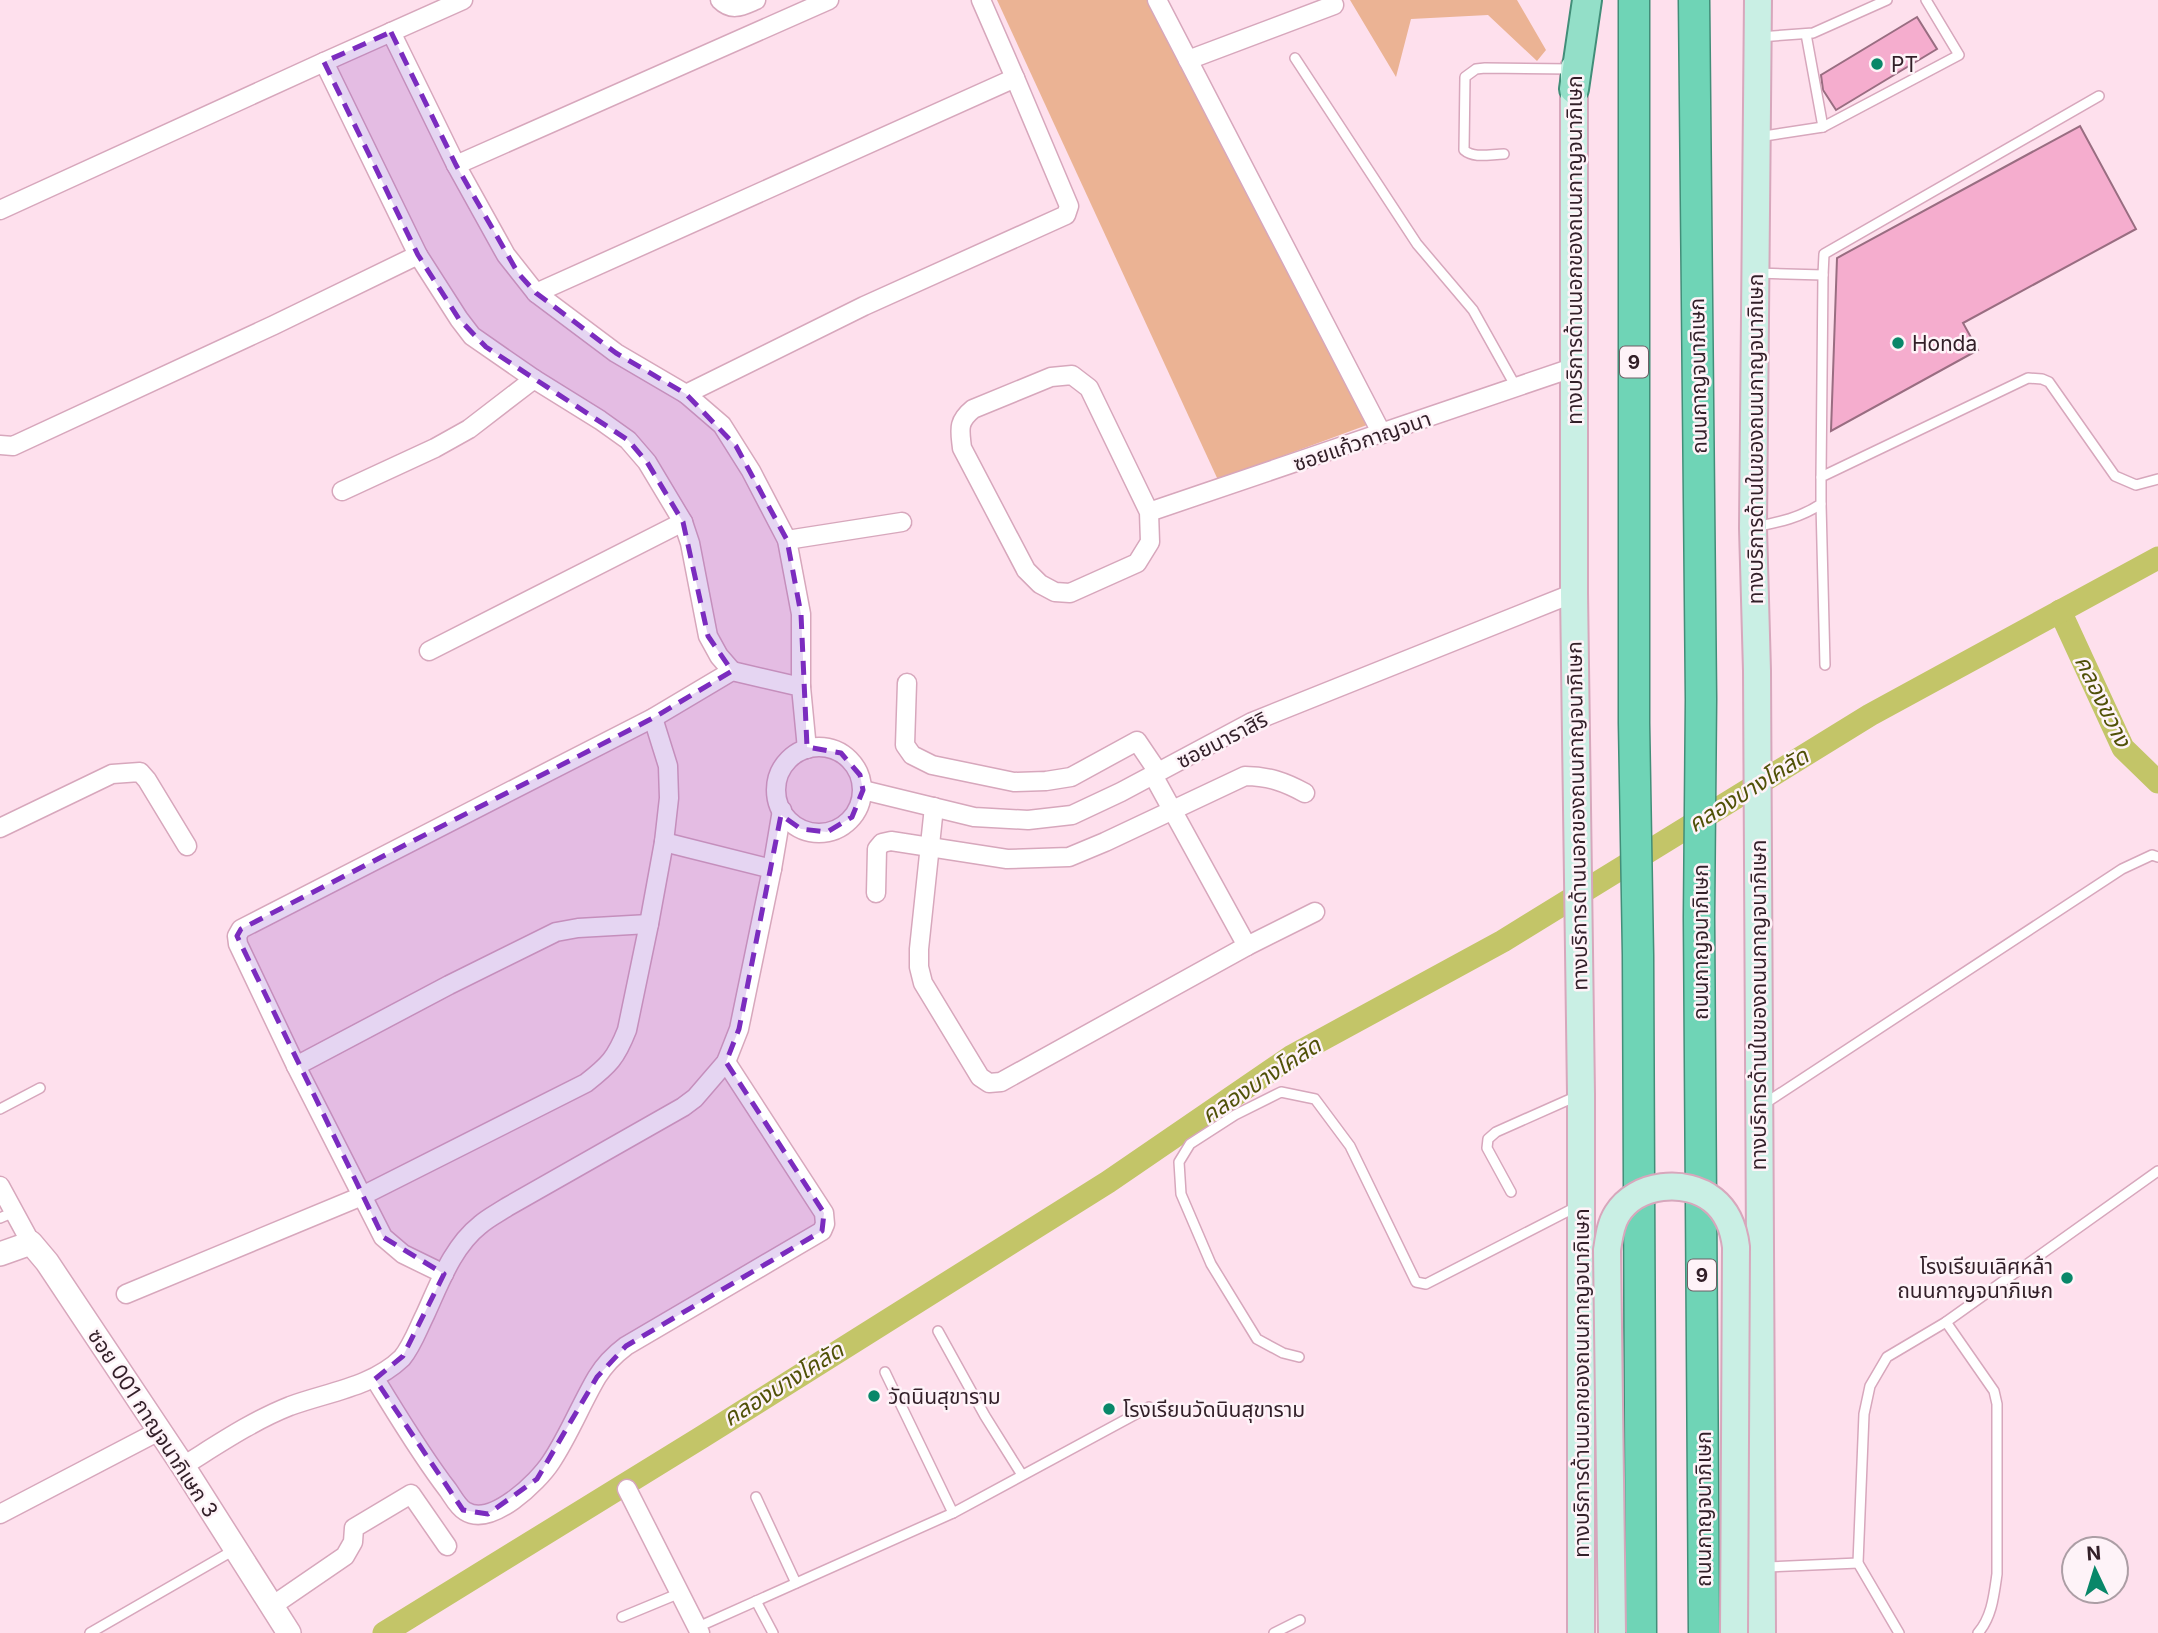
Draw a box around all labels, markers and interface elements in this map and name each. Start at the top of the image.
place label: PT [1891,52,1918,77]
marker: PT [1869,56,1885,72]
street label: ทางบริการด้านนอกของถนนกาญจนาภิเษก [1562,75,1587,425]
street label: ทางบริการด้านในของถนนกาญจนาภิเษก [1743,274,1768,604]
street label: ถนนกาญจนาภิเษก [1684,298,1712,454]
place label: Honda [1912,331,1977,356]
marker: Honda [1890,335,1906,351]
road number: 9 [1620,346,1648,378]
street label: ซอยแก้วกาญจนา [1290,406,1434,476]
street label: ทางบริการด้านนอกของถนนกาญจนาภิเษก [1561,641,1593,991]
water label: คลองขวาง [2069,651,2138,753]
street label: ซอยนาราสิริ [1172,706,1272,774]
water label: คลองบางโคลัด [1683,741,1814,838]
street label: ทางบริการด้านในของถนนกาญจนาภิเษก [1746,840,1771,1170]
street label: ถนนกาญจนาภิเษก [1688,864,1713,1020]
water label: คลองบางโคลัด [1196,1031,1327,1129]
street label: ทางบริการด้านนอกของถนนกาญจนาภิเษก [1569,1208,1594,1558]
place label: โรงเรียนเลิศหล้า ถนนกาญจนาภิเษก [1897,1254,2053,1303]
road number: 9 [1688,1260,1716,1290]
marker: โรงเรียนเลิศหล้า ถนนกาญจนาภิเษก [2059,1270,2075,1286]
street label: ซอย 001 กาญจนาภิเษก 3 [83,1324,223,1522]
water label: คลองบางโคลัด [718,1335,849,1432]
place label: วัดนินสุขาราม [888,1384,1001,1410]
marker: วัดนินสุขาราม [866,1388,882,1404]
place label: โรงเรียนวัดนินสุขาราม [1123,1397,1305,1423]
marker: โรงเรียนวัดนินสุขาราม [1101,1401,1117,1417]
street label: ถนนกาญจนาภิเษก [1691,1431,1716,1587]
north arrow [2060,1535,2130,1605]
text: N [2086,1542,2102,1566]

